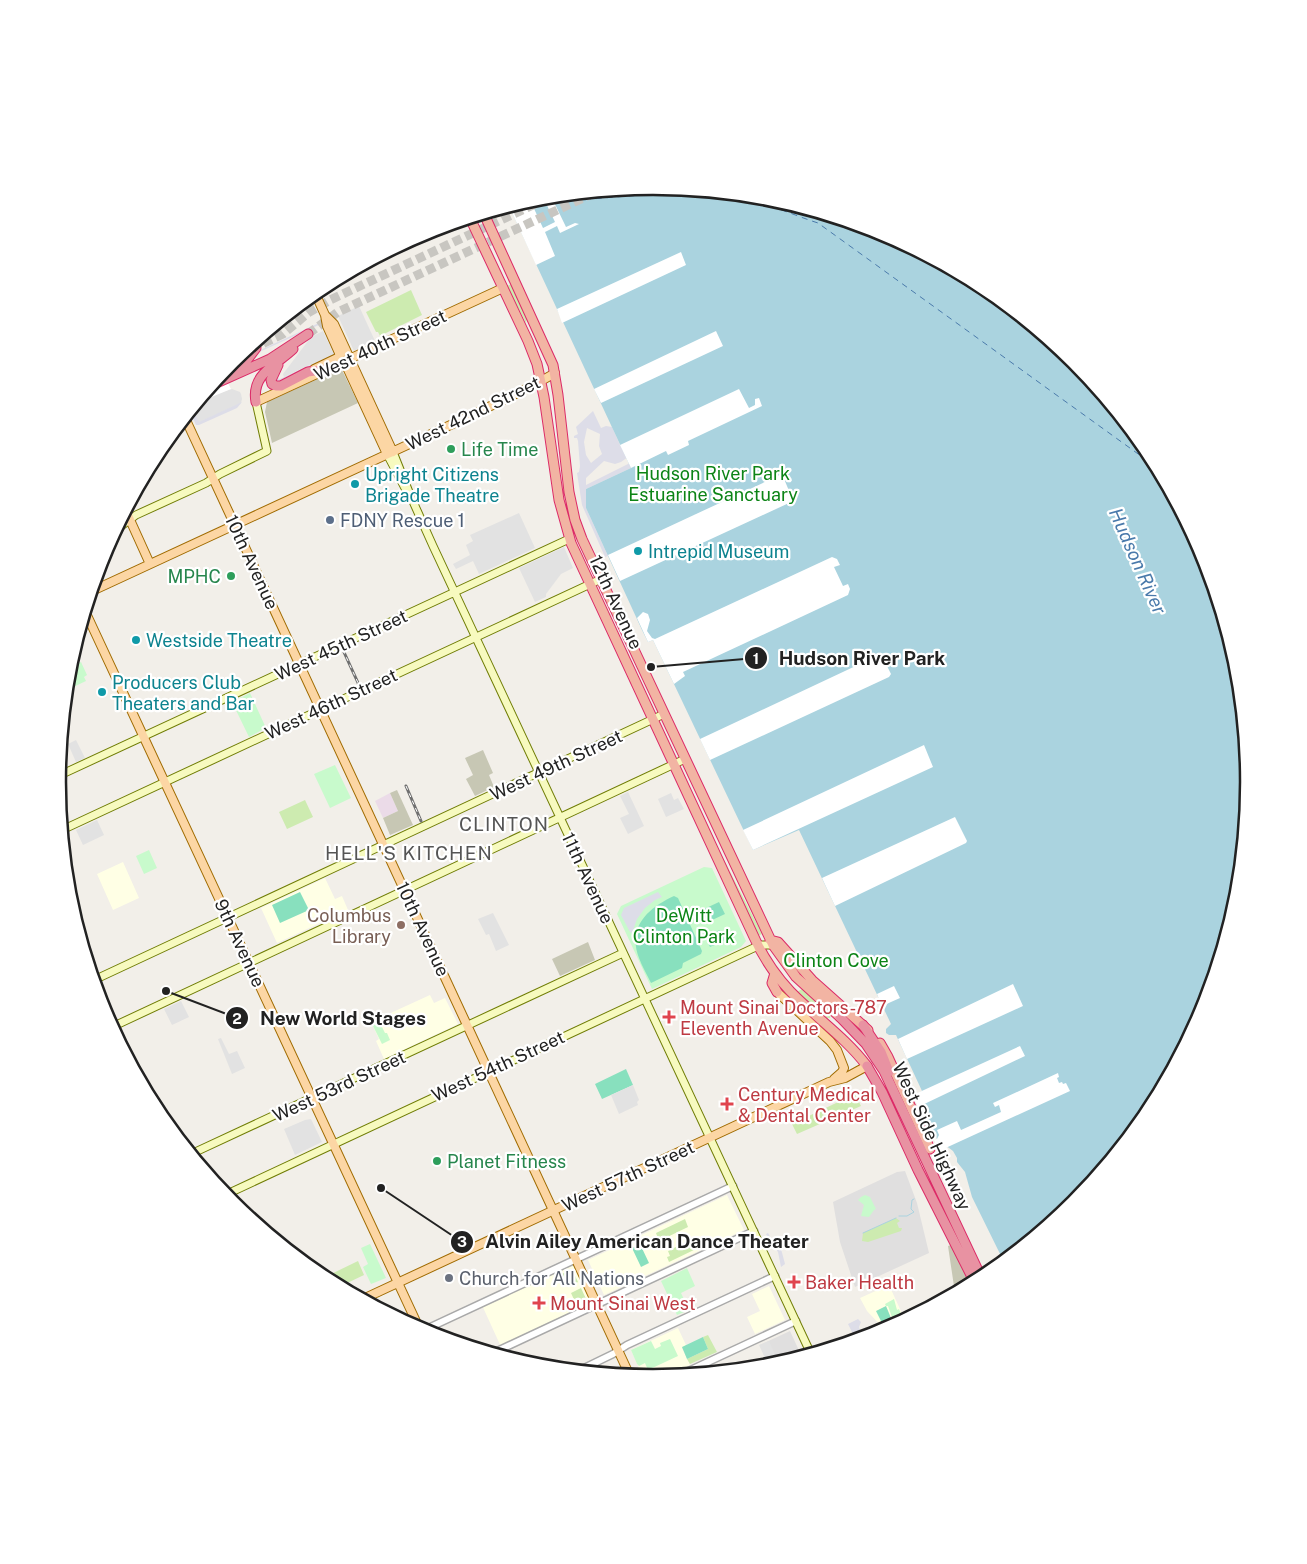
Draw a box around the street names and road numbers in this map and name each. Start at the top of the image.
street label: West 40th Street [311,305,449,385]
street label: West 42nd Street [402,371,544,455]
street label: 10th Avenue [221,511,283,613]
street label: 12th Avenue [585,552,647,652]
street label: West 45th Street [271,605,411,685]
street label: West 46th Street [261,664,401,744]
street label: West 49th Street [486,725,626,805]
street label: 11th Avenue [558,829,618,927]
street label: 10th Avenue [392,878,454,980]
street label: 9th Avenue [210,896,270,990]
street label: West 54th Street [428,1026,568,1106]
street label: West 53rd Street [269,1046,409,1126]
street label: West Side Highway [888,1059,976,1214]
street label: West 57th Street [559,1136,697,1216]

